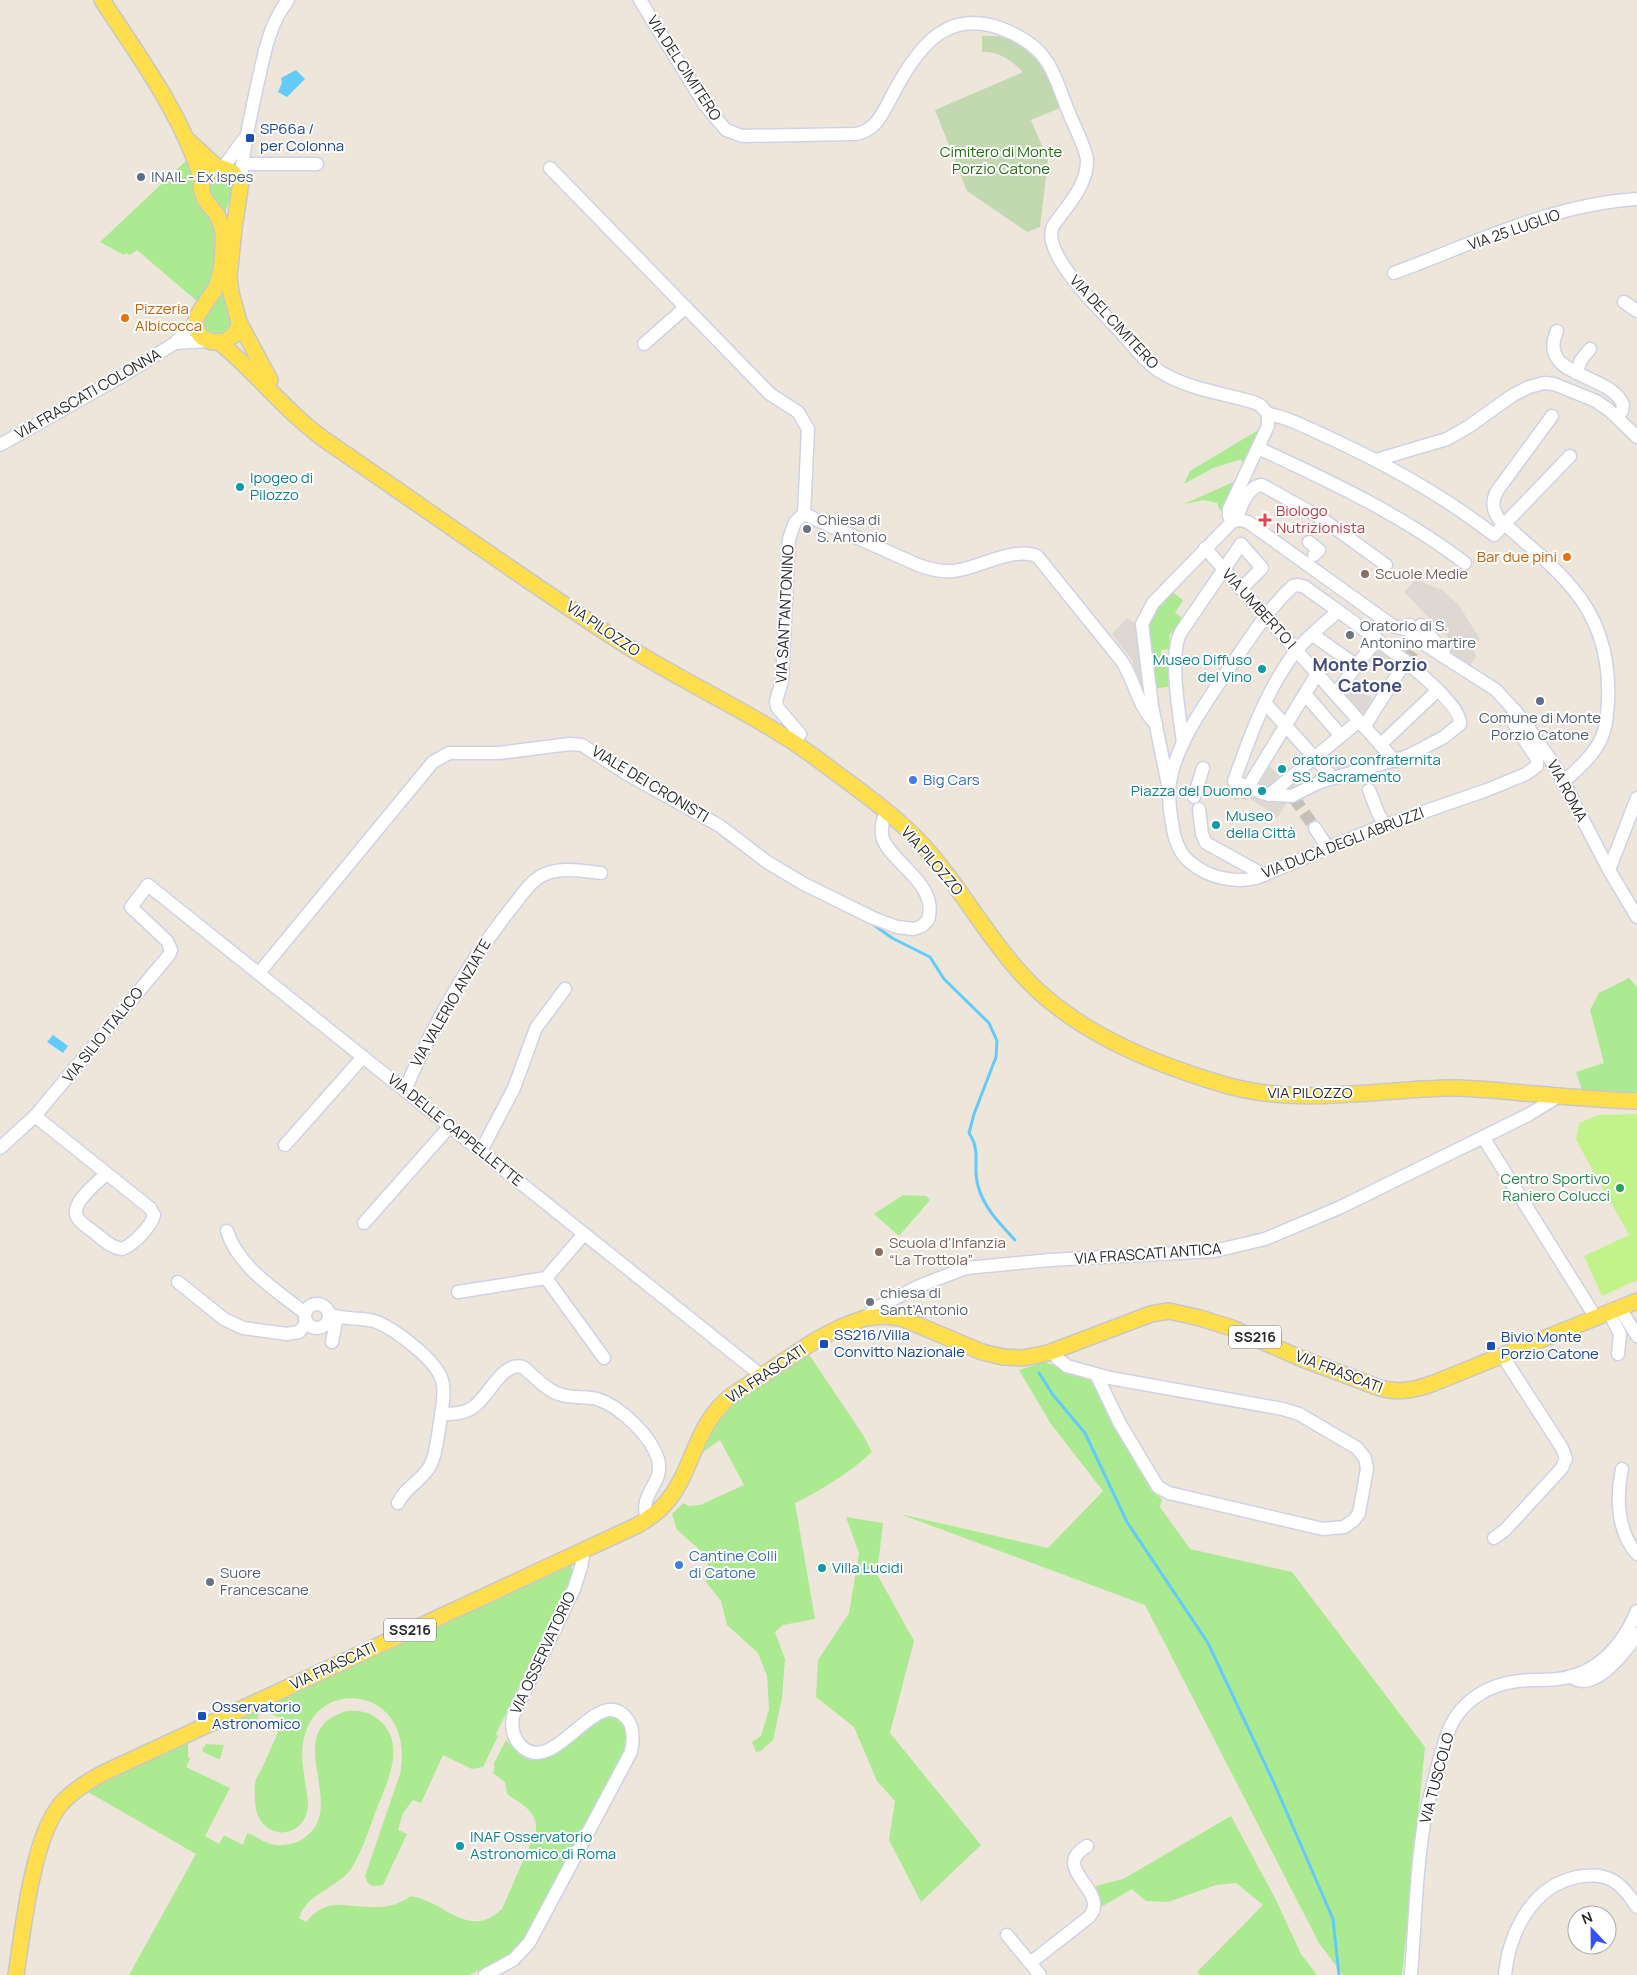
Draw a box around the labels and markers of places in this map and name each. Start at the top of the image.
place label: SP66a / per Colonna [260,118,344,156]
marker: SP66a / per Colonna [244,132,256,144]
place label: INAIL - Ex Ispes [151,166,253,187]
marker: INAIL - Ex Ispes [135,171,147,183]
place label: Pizzeria Albicocca [135,298,202,336]
marker: Pizzeria Albicocca [119,312,131,324]
place label: Ipogeo di Pilozzo [250,467,313,505]
marker: Ipogeo di Pilozzo [234,481,246,493]
place label: Biologo Nutrizionista [1276,500,1365,538]
place label: Chiesa di S. Antonio [817,509,887,547]
marker: Biologo Nutrizionista [1258,513,1272,527]
marker: Chiesa di S. Antonio [801,523,813,535]
place label: Bar due pini [1477,546,1557,567]
marker: Bar due pini [1561,551,1573,563]
place label: Scuole Medie [1375,563,1468,584]
marker: Scuole Medie [1359,568,1371,580]
place label: Oratorio di S. Antonino martire [1360,615,1476,653]
marker: Oratorio di S. Antonino martire [1344,629,1356,641]
place label: Museo Diffuso del Vino [1153,649,1252,687]
marker: Museo Diffuso del Vino [1256,663,1268,675]
marker: Comune di Monte Porzio Catone [1534,695,1546,707]
place label: Comune di Monte Porzio Catone [1479,707,1601,745]
place label: oratorio confraternita SS. Sacramento [1292,749,1441,787]
marker: oratorio confraternita SS. Sacramento [1276,763,1288,775]
place label: Big Cars [923,769,980,790]
marker: Big Cars [907,774,919,786]
place label: Piazza del Duomo [1131,780,1252,801]
marker: Piazza del Duomo [1256,785,1268,797]
place label: Museo della Città [1226,805,1296,843]
marker: Museo della Città [1210,819,1222,831]
place label: Centro Sportivo Raniero Colucci [1501,1168,1610,1206]
marker: Centro Sportivo Raniero Colucci [1614,1182,1626,1194]
place label: Scuola d’Infanzia “La Trottola” [889,1232,1006,1270]
marker: Scuola d’Infanzia “La Trottola” [873,1246,885,1258]
place label: chiesa di Sant'Antonio [880,1282,968,1320]
marker: chiesa di Sant'Antonio [864,1296,876,1308]
place label: SS216/Villa Convitto Nazionale [834,1324,965,1362]
place label: Bivio Monte Porzio Catone [1501,1326,1599,1364]
marker: SS216/Villa Convitto Nazionale [818,1338,830,1350]
marker: Bivio Monte Porzio Catone [1485,1340,1497,1352]
place label: Cantine Colli di Catone [689,1545,777,1583]
place label: Villa Lucidi [832,1557,903,1578]
marker: Cantine Colli di Catone [673,1559,685,1571]
place label: Suore Francescane [220,1562,309,1600]
marker: Villa Lucidi [816,1562,828,1574]
marker: Suore Francescane [204,1576,216,1588]
place label: Osservatorio Astronomico [212,1696,301,1734]
marker: Osservatorio Astronomico [196,1710,208,1722]
place label: INAF Osservatorio Astronomico di Roma [470,1826,616,1864]
marker: INAF Osservatorio Astronomico di Roma [454,1840,466,1852]

